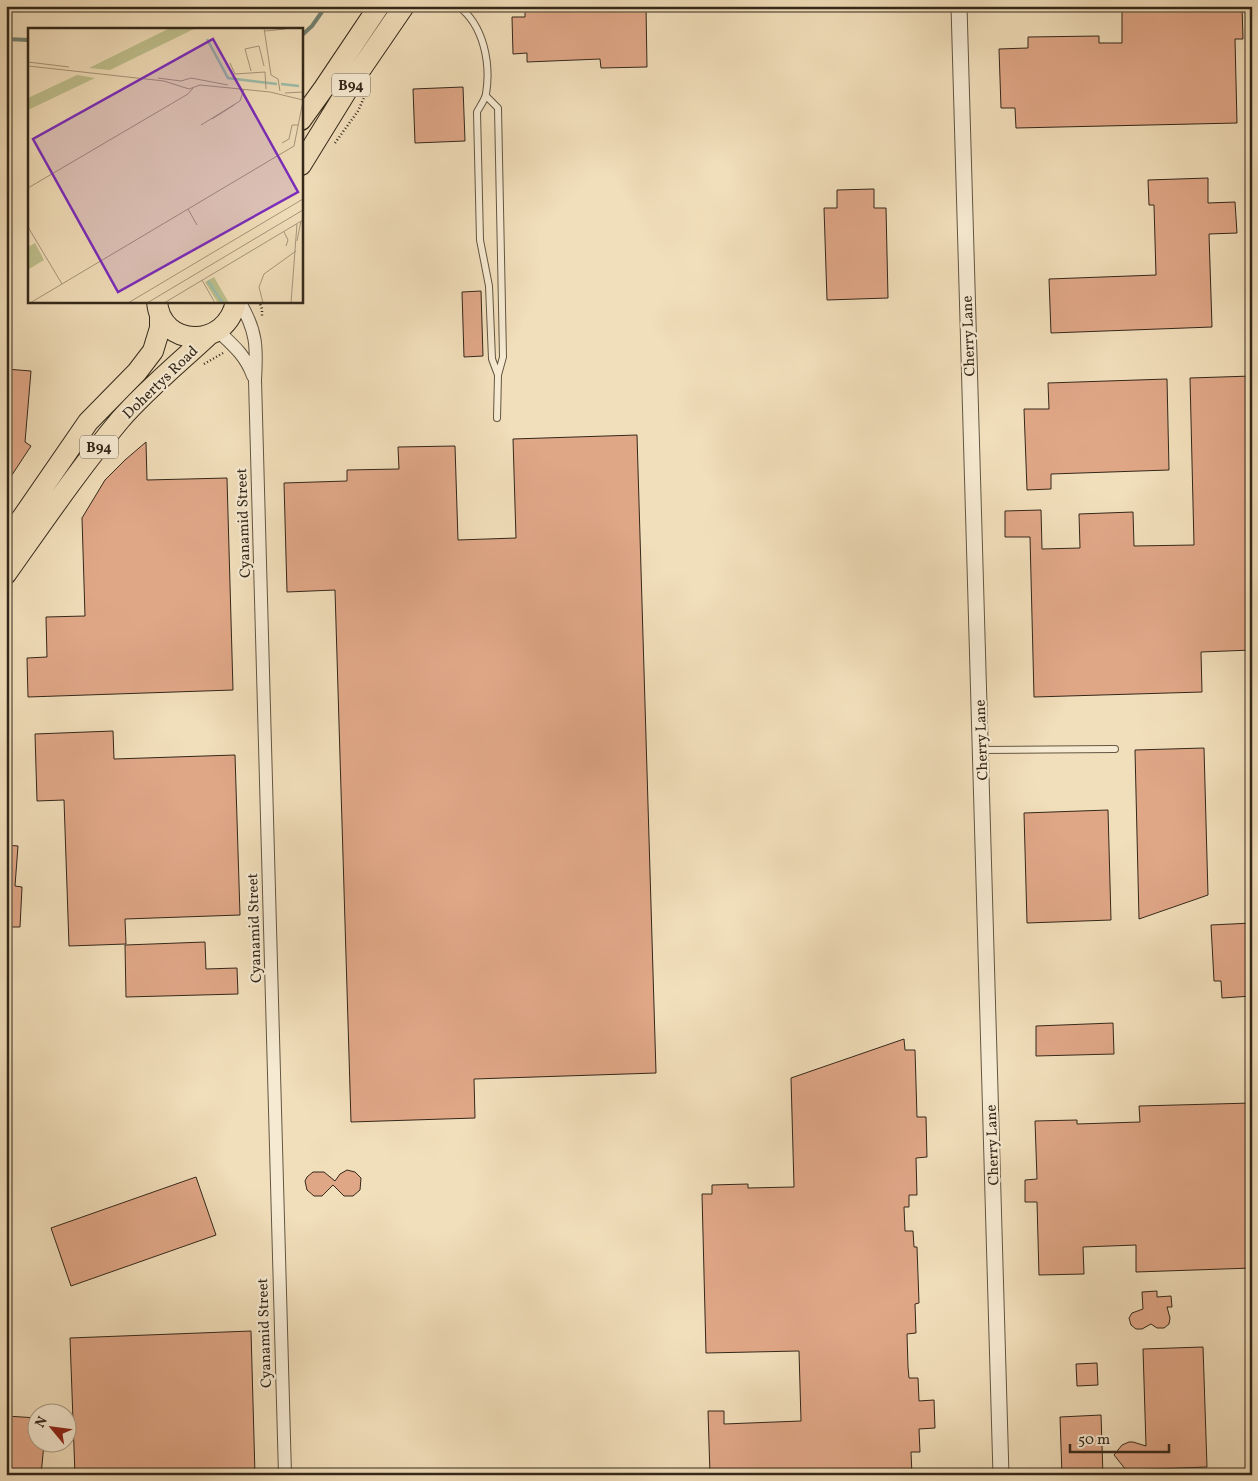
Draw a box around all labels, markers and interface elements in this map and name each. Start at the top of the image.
inset map [28,28,302,302]
road number: B94 [332,74,370,96]
street label: Cherry Lane [958,295,981,377]
street label: Dohertys Road [119,342,204,425]
road number: B94 [80,436,118,458]
street label: Cyanamid Street [232,468,257,578]
street label: Cherry Lane [971,699,994,781]
street label: Cyanamid Street [243,873,268,983]
street label: Cherry Lane [982,1104,1005,1186]
street label: Cyanamid Street [253,1278,278,1388]
north arrow [28,1404,78,1454]
text: N [31,1413,53,1431]
scale bar [1070,1421,1169,1453]
text: 50 m [1078,1430,1110,1451]

